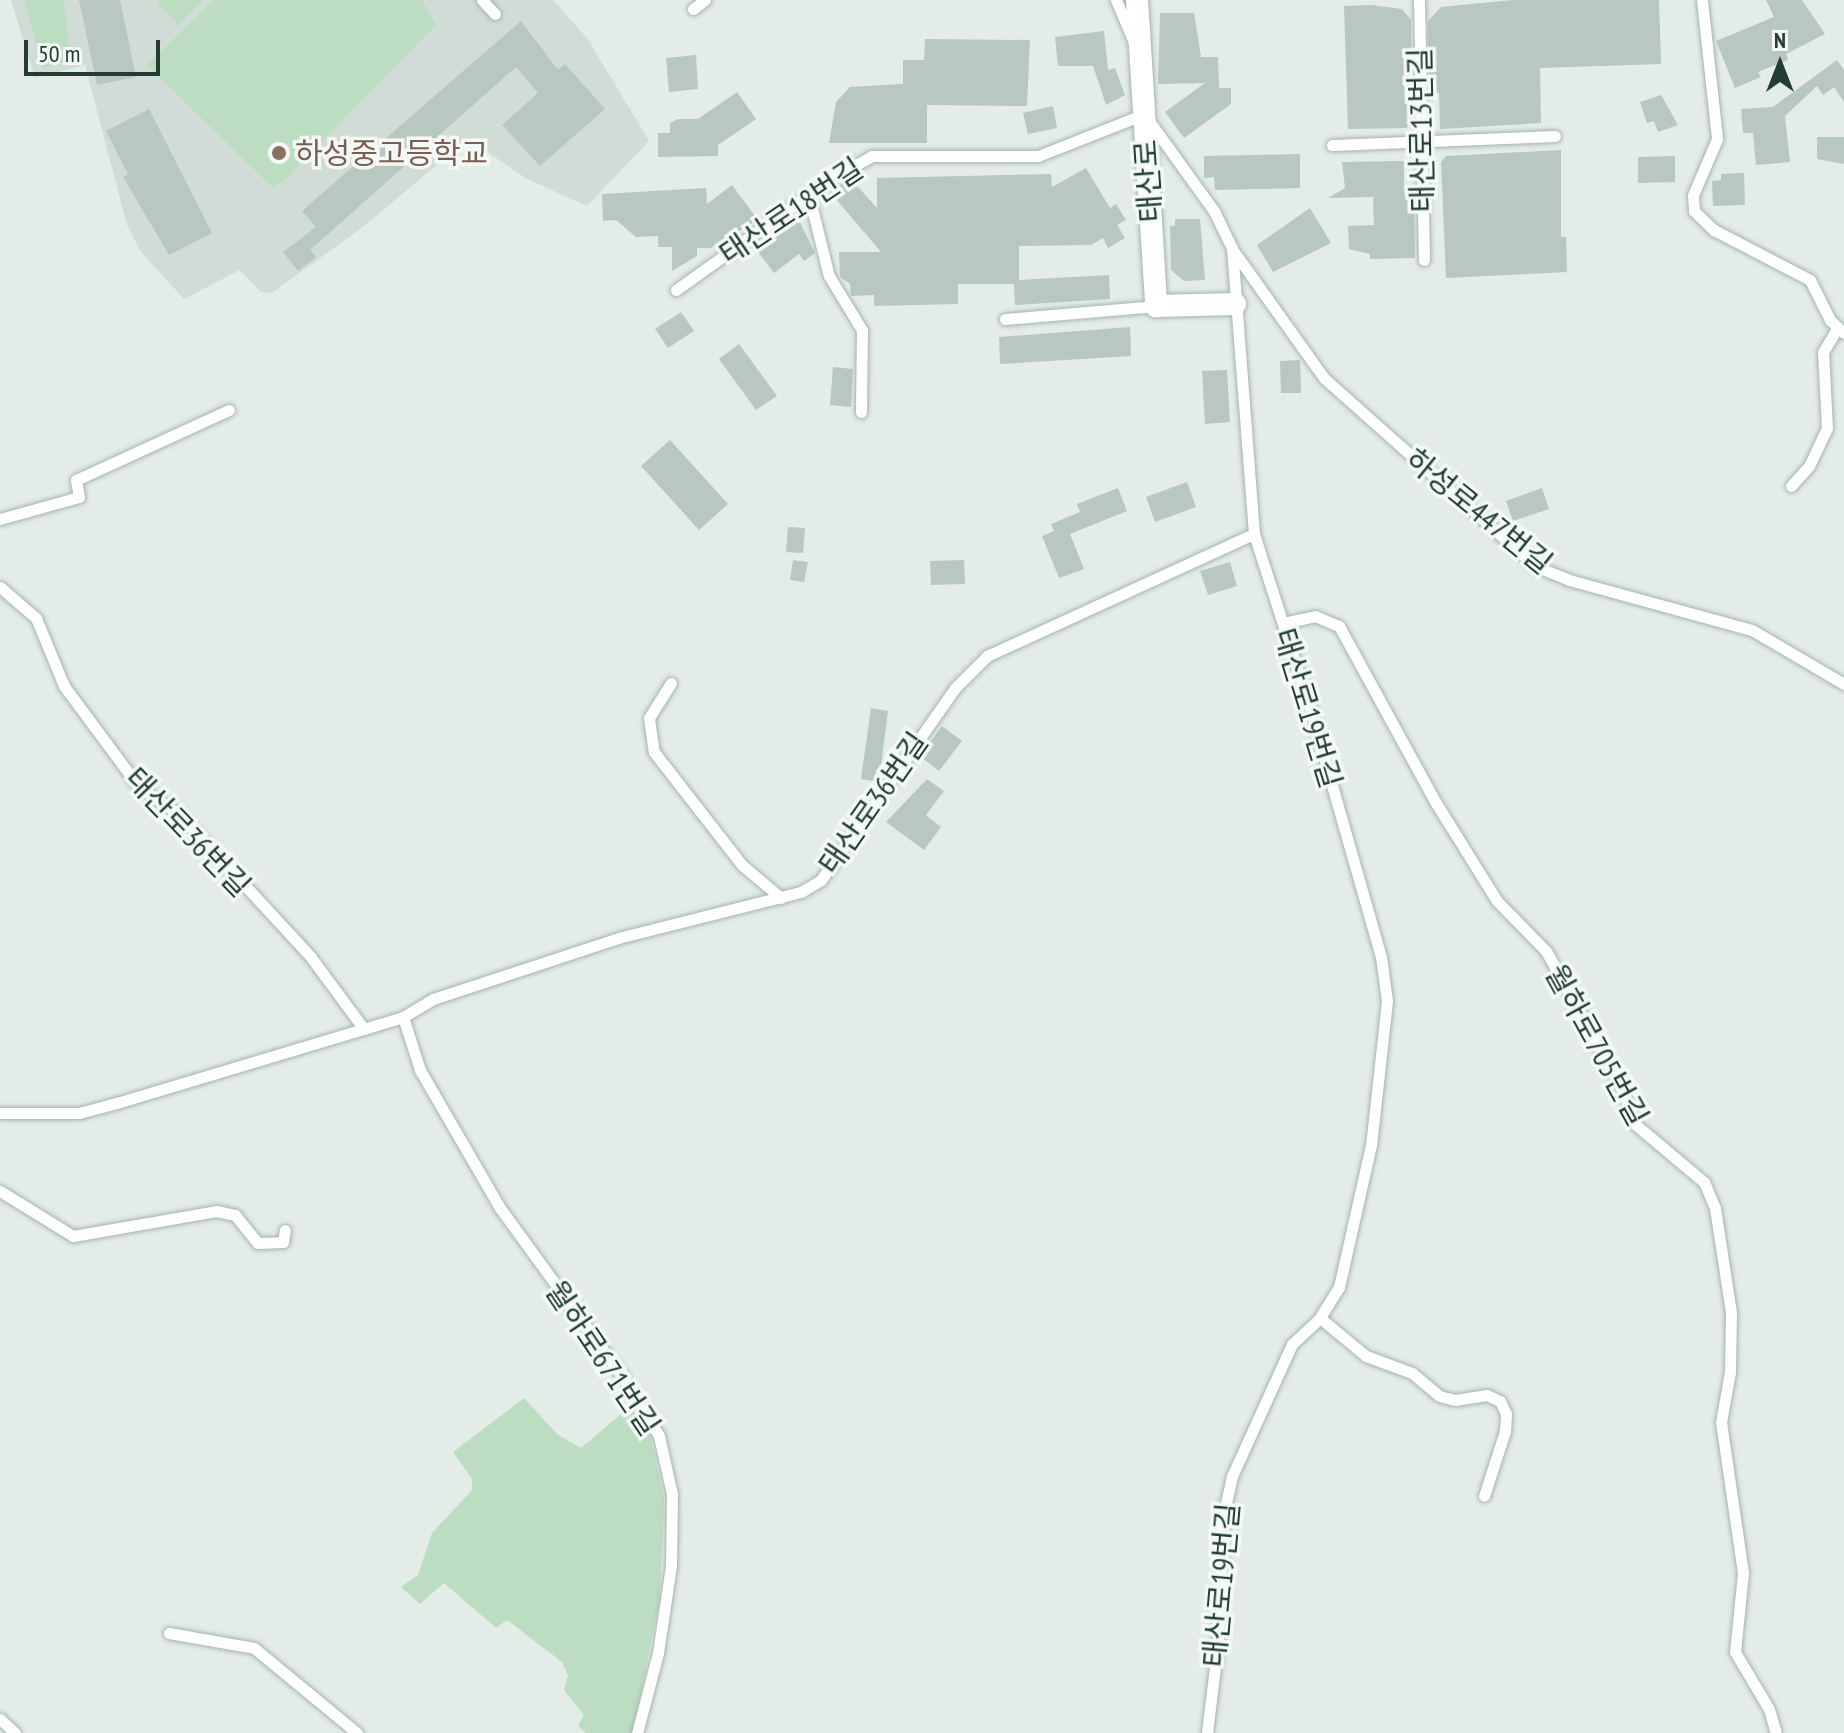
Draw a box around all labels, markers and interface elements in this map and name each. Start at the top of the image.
scale bar [28,24,164,74]
north arrow [1740,24,1820,104]
text: N [1774,26,1786,54]
text: 50 m [38,38,80,69]
street label: 태산로13번길 [1402,47,1440,213]
place label: 하성중고등학교 [295,135,488,171]
street label: 태산로 [1127,138,1169,224]
marker: 하성중고등학교 [270,144,288,162]
street label: 태산로18번길 [713,150,869,272]
street label: 하성로447번길 [1398,441,1560,581]
street label: 태산로19번길 [1267,624,1349,792]
street label: 태산로36번길 [811,725,935,881]
street label: 태산로36번길 [118,760,258,904]
street label: 월하로705번길 [1538,958,1656,1132]
street label: 월하로671번길 [538,1274,668,1442]
street label: 태산로19번길 [1196,1501,1246,1669]

